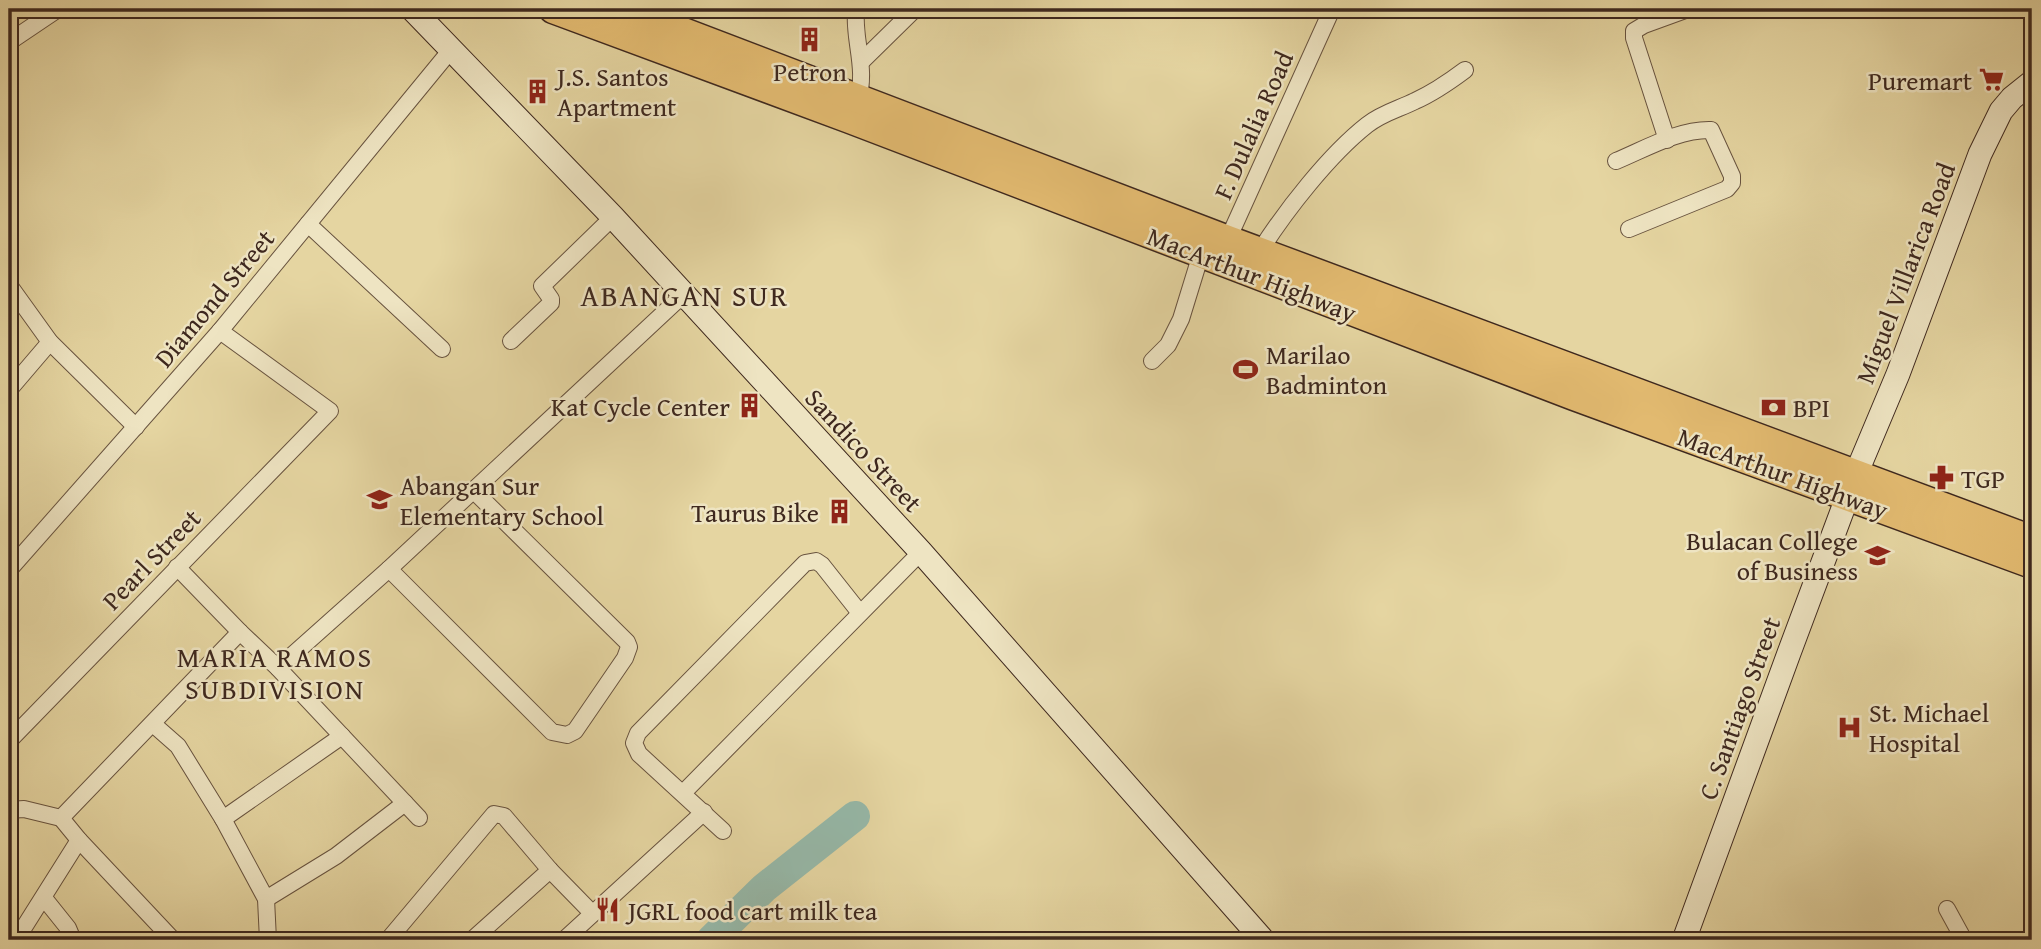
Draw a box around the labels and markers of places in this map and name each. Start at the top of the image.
building icon: Petron [796,25,824,53]
place label: Petron [773,52,847,91]
place label: J.S. Santos Apartment [554,57,676,126]
place label: Puremart [1868,61,1972,100]
supermarket icon: Puremart [1978,66,2006,94]
building icon: J.S. Santos Apartment [523,77,551,105]
place label: Marilao Badminton [1266,335,1387,404]
sports icon: Marilao Badminton [1232,355,1260,383]
place label: Kat Cycle Center [551,387,730,426]
place label: BPI [1793,388,1830,427]
building icon: Kat Cycle Center [736,392,764,420]
bank icon: BPI [1759,393,1787,421]
place label: TGP [1961,459,2005,498]
pharmacy icon: TGP [1927,464,1955,492]
place label: Abangan Sur Elementary School [400,466,604,535]
school or university icon: Abangan Sur Elementary School [366,486,394,514]
place label: Taurus Bike [691,493,819,532]
building icon: Taurus Bike [825,498,853,526]
place label: Bulacan College of Business [1686,521,1858,590]
school or university icon: Bulacan College of Business [1864,541,1892,569]
place label: St. Michael Hospital [1869,693,1989,762]
hospital icon: St. Michael Hospital [1835,713,1863,741]
place label: JGRL food cart milk tea [625,891,878,930]
restaurant icon: JGRL food cart milk tea [594,896,622,924]

